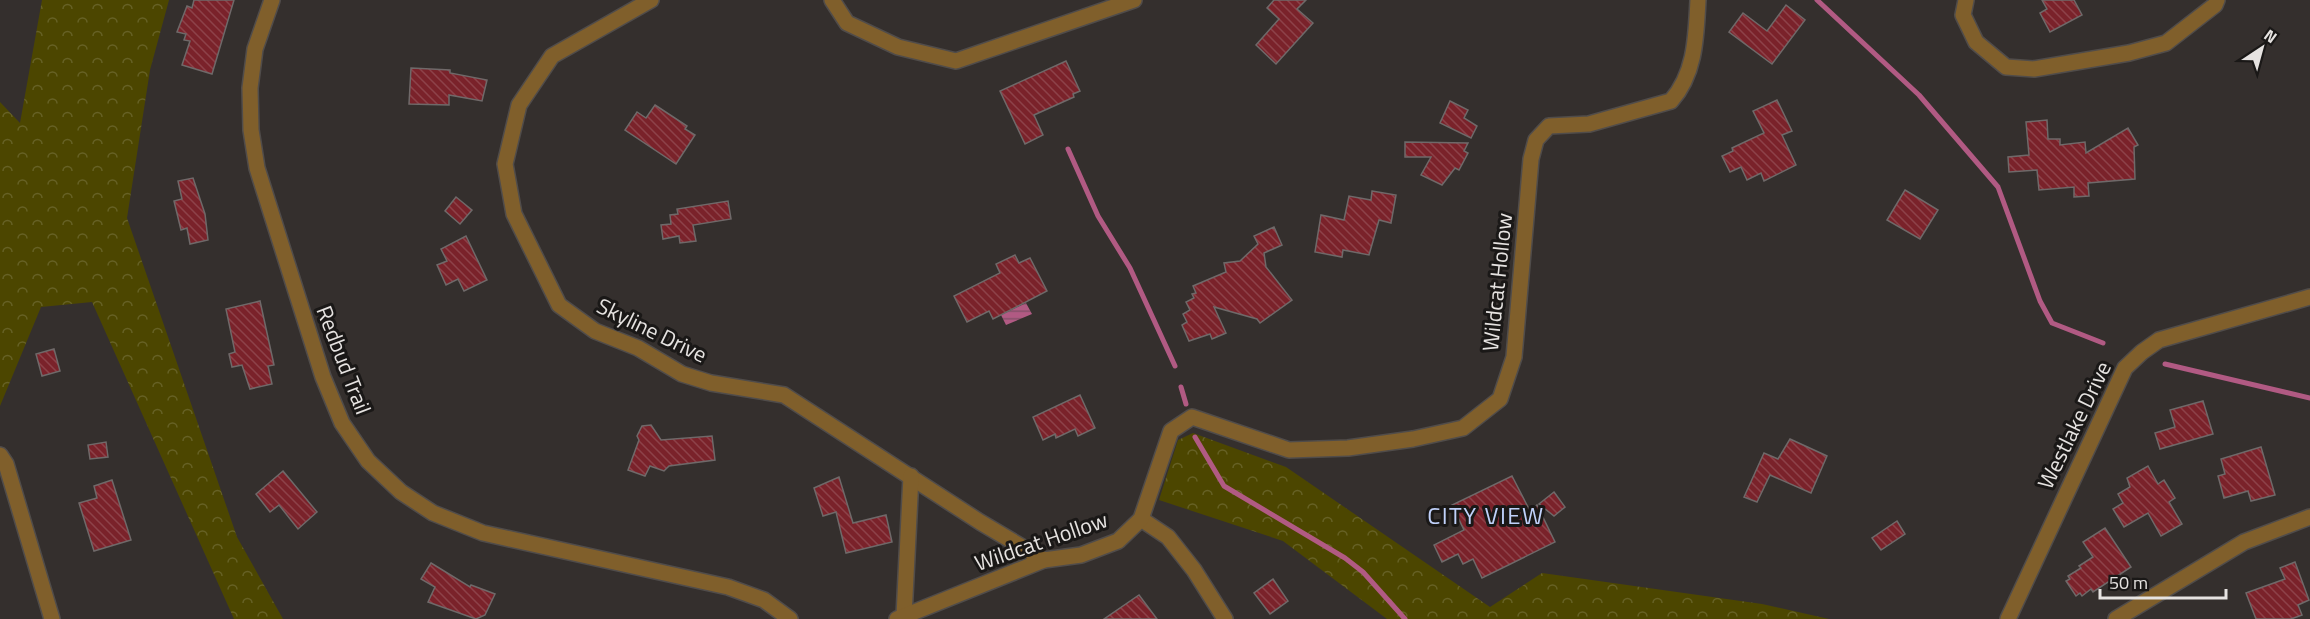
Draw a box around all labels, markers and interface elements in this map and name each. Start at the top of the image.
north arrow [2232,18,2292,78]
text: N [2259,23,2282,49]
street label: Wildcat Hollow [1473,211,1521,353]
street label: Skyline Drive [591,289,713,371]
street label: Redbud Trail [308,301,380,419]
street label: Westlake Drive [2028,355,2120,495]
district label: CITY VIEW [1427,497,1545,533]
street label: Wildcat Hollow [970,502,1112,580]
scale bar [2100,562,2226,600]
text: 50 m [2109,569,2148,596]

